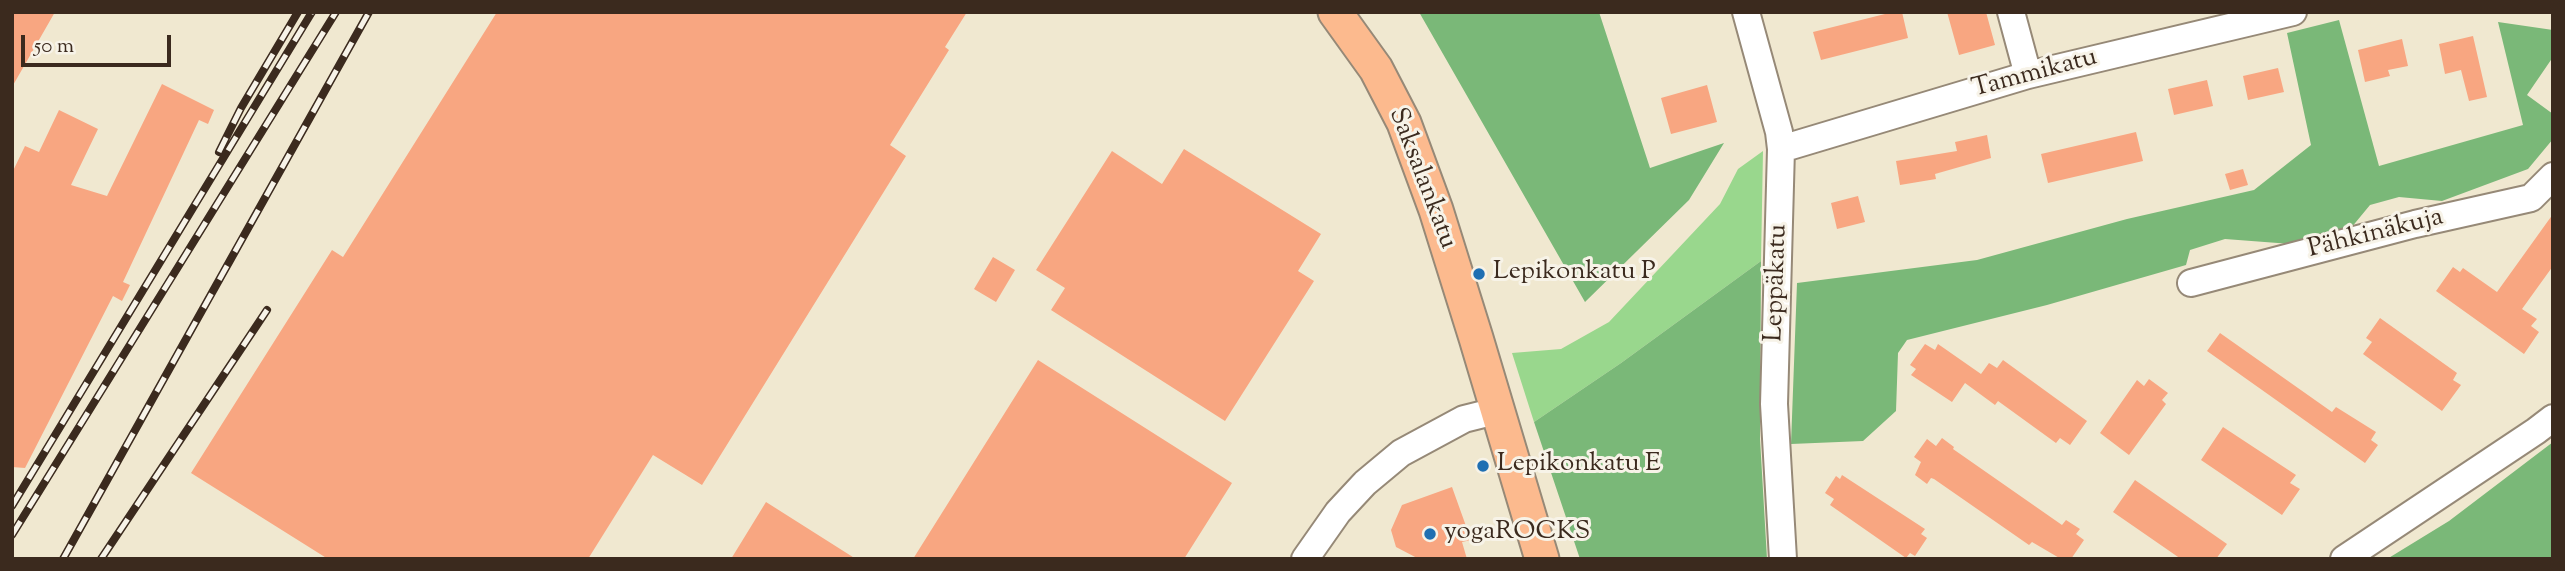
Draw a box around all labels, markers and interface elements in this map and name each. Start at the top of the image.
scale bar [24,21,175,65]
text: 50 m [34,32,74,62]
street label: Tammikatu [1969,43,2101,107]
street label: Saksalankatu [1380,104,1462,254]
street label: Pähkinäkuja [2305,203,2447,267]
street label: Leppäkatu [1760,224,1796,342]
place label: Lepikonkatu P [1493,258,1656,290]
marker: Lepikonkatu P [1471,266,1487,282]
place label: Lepikonkatu E [1497,450,1661,482]
marker: Lepikonkatu E [1475,458,1491,474]
place label: yogaROCKS [1444,518,1590,550]
marker: yogaROCKS [1422,526,1438,542]

